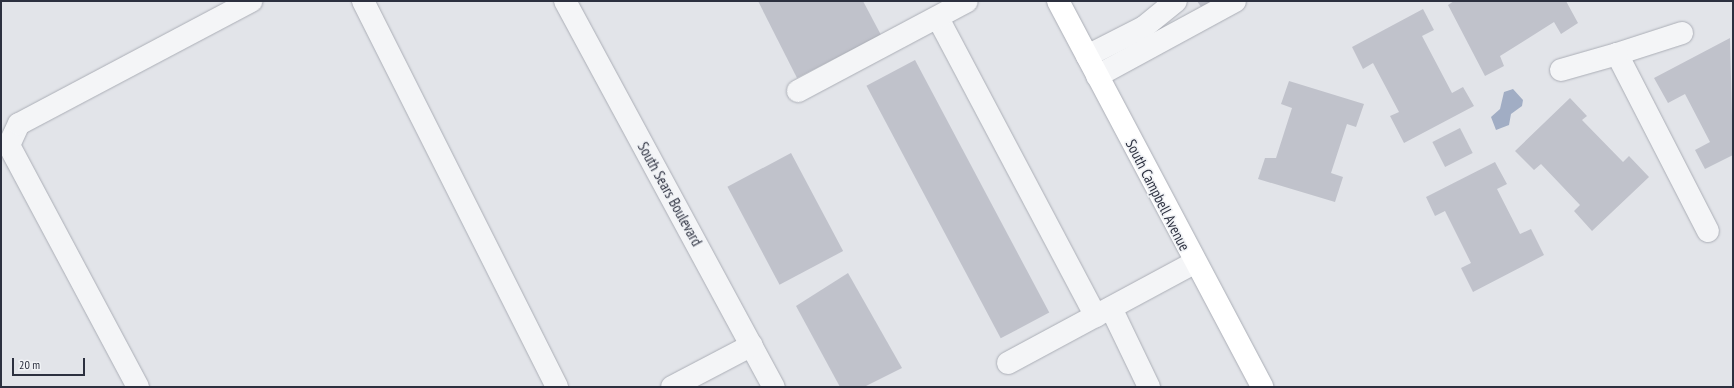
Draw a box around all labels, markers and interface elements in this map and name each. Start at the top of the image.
street label: South Campbell Avenue [1122,136,1194,254]
street label: South Sears Boulevard [634,139,706,249]
scale bar [14,350,87,376]
text: 20 m [19,357,40,372]

